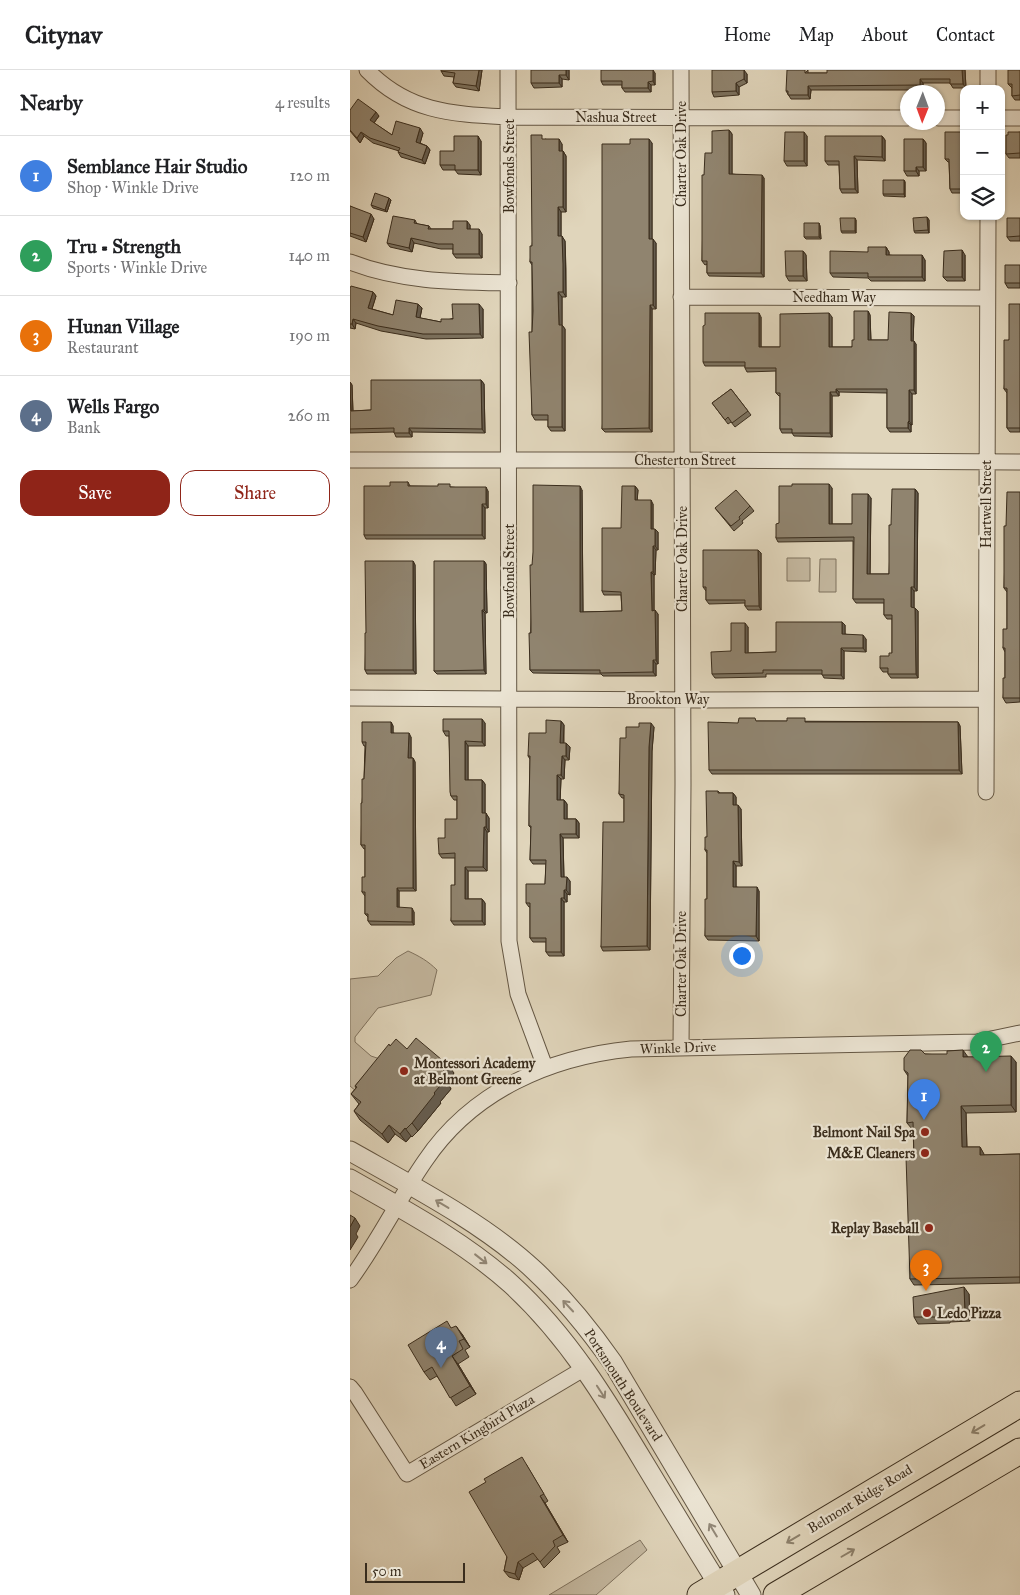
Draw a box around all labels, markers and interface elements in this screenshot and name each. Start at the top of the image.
text: Citynav [25,20,102,50]
text: Home [724,24,771,46]
text: Map [799,24,834,46]
text: About [862,24,908,46]
text: Contact [936,24,995,46]
north arrow [900,85,945,130]
map controls [960,85,1005,220]
button: + [960,85,1005,130]
text: Nearby [20,90,83,116]
text: 4 results [275,93,330,112]
street label: Charter Oak Drive [673,101,690,207]
street label: Nashua Street [575,109,657,126]
street label: Bowfonds Street [501,119,518,213]
button: − [960,130,1005,175]
text: Semblance Hair Studio [67,155,247,178]
text: 1 [33,166,39,185]
text: 120 m [290,166,330,185]
button: layers [960,175,1005,220]
text: Shop · Winkle Drive [67,178,199,197]
text: Tru = Strength [67,235,181,258]
text: 2 [32,246,40,265]
text: 140 m [289,246,330,265]
text: Sports · Winkle Drive [67,258,207,277]
street label: Needham Way [792,289,876,306]
text: Hunan Village [67,315,180,338]
text: 3 [33,326,39,345]
text: 190 m [289,326,330,345]
text: Restaurant [67,338,139,357]
text: Wells Fargo [67,395,159,418]
text: 4 [32,406,40,425]
text: 260 m [288,406,330,425]
text: Bank [67,418,100,437]
street label: Chesterton Street [634,452,736,469]
street label: Hartwell Street [978,460,995,548]
button: Save [20,470,170,516]
button: Share [180,470,330,516]
street label: Charter Oak Drive [674,506,691,612]
street label: Bowfonds Street [501,524,518,618]
street label: Brookton Way [627,691,710,708]
street label: Charter Oak Drive [673,911,690,1017]
your location [729,943,755,969]
pin: 2 [970,1031,1002,1072]
street label: Winkle Drive [640,1038,717,1058]
place label: Montessori Academy at Belmont Greene [414,1055,537,1088]
marker: Montessori Academy at Belmont Greene [398,1065,410,1077]
pin: 1 [908,1079,940,1120]
place label: Belmont Nail Spa [813,1124,916,1142]
marker: Belmont Nail Spa [919,1126,931,1138]
place label: M&E Cleaners [827,1145,915,1162]
marker: M&E Cleaners [919,1147,931,1159]
one-way arrow [436,1199,450,1209]
place label: Replay Baseball [831,1220,920,1238]
marker: Replay Baseball [923,1222,935,1234]
pin: 3 [910,1250,942,1291]
one-way arrow [474,1254,487,1265]
one-way arrow [562,1300,574,1313]
place label: Ledo Pizza [937,1305,1002,1322]
marker: Ledo Pizza [921,1307,933,1319]
street label: Portsmouth Boulevard [580,1326,666,1444]
pin: 4 [425,1327,457,1368]
one-way arrow [596,1385,606,1399]
street label: Eastern Kingbird Plaza [416,1391,538,1473]
one-way arrow [972,1425,986,1435]
street label: Belmont Ridge Road [805,1461,915,1537]
one-way arrow [708,1524,718,1538]
one-way arrow [787,1535,801,1545]
one-way arrow [840,1547,854,1557]
scale bar [365,1560,465,1583]
text: 50 m [372,1563,401,1580]

